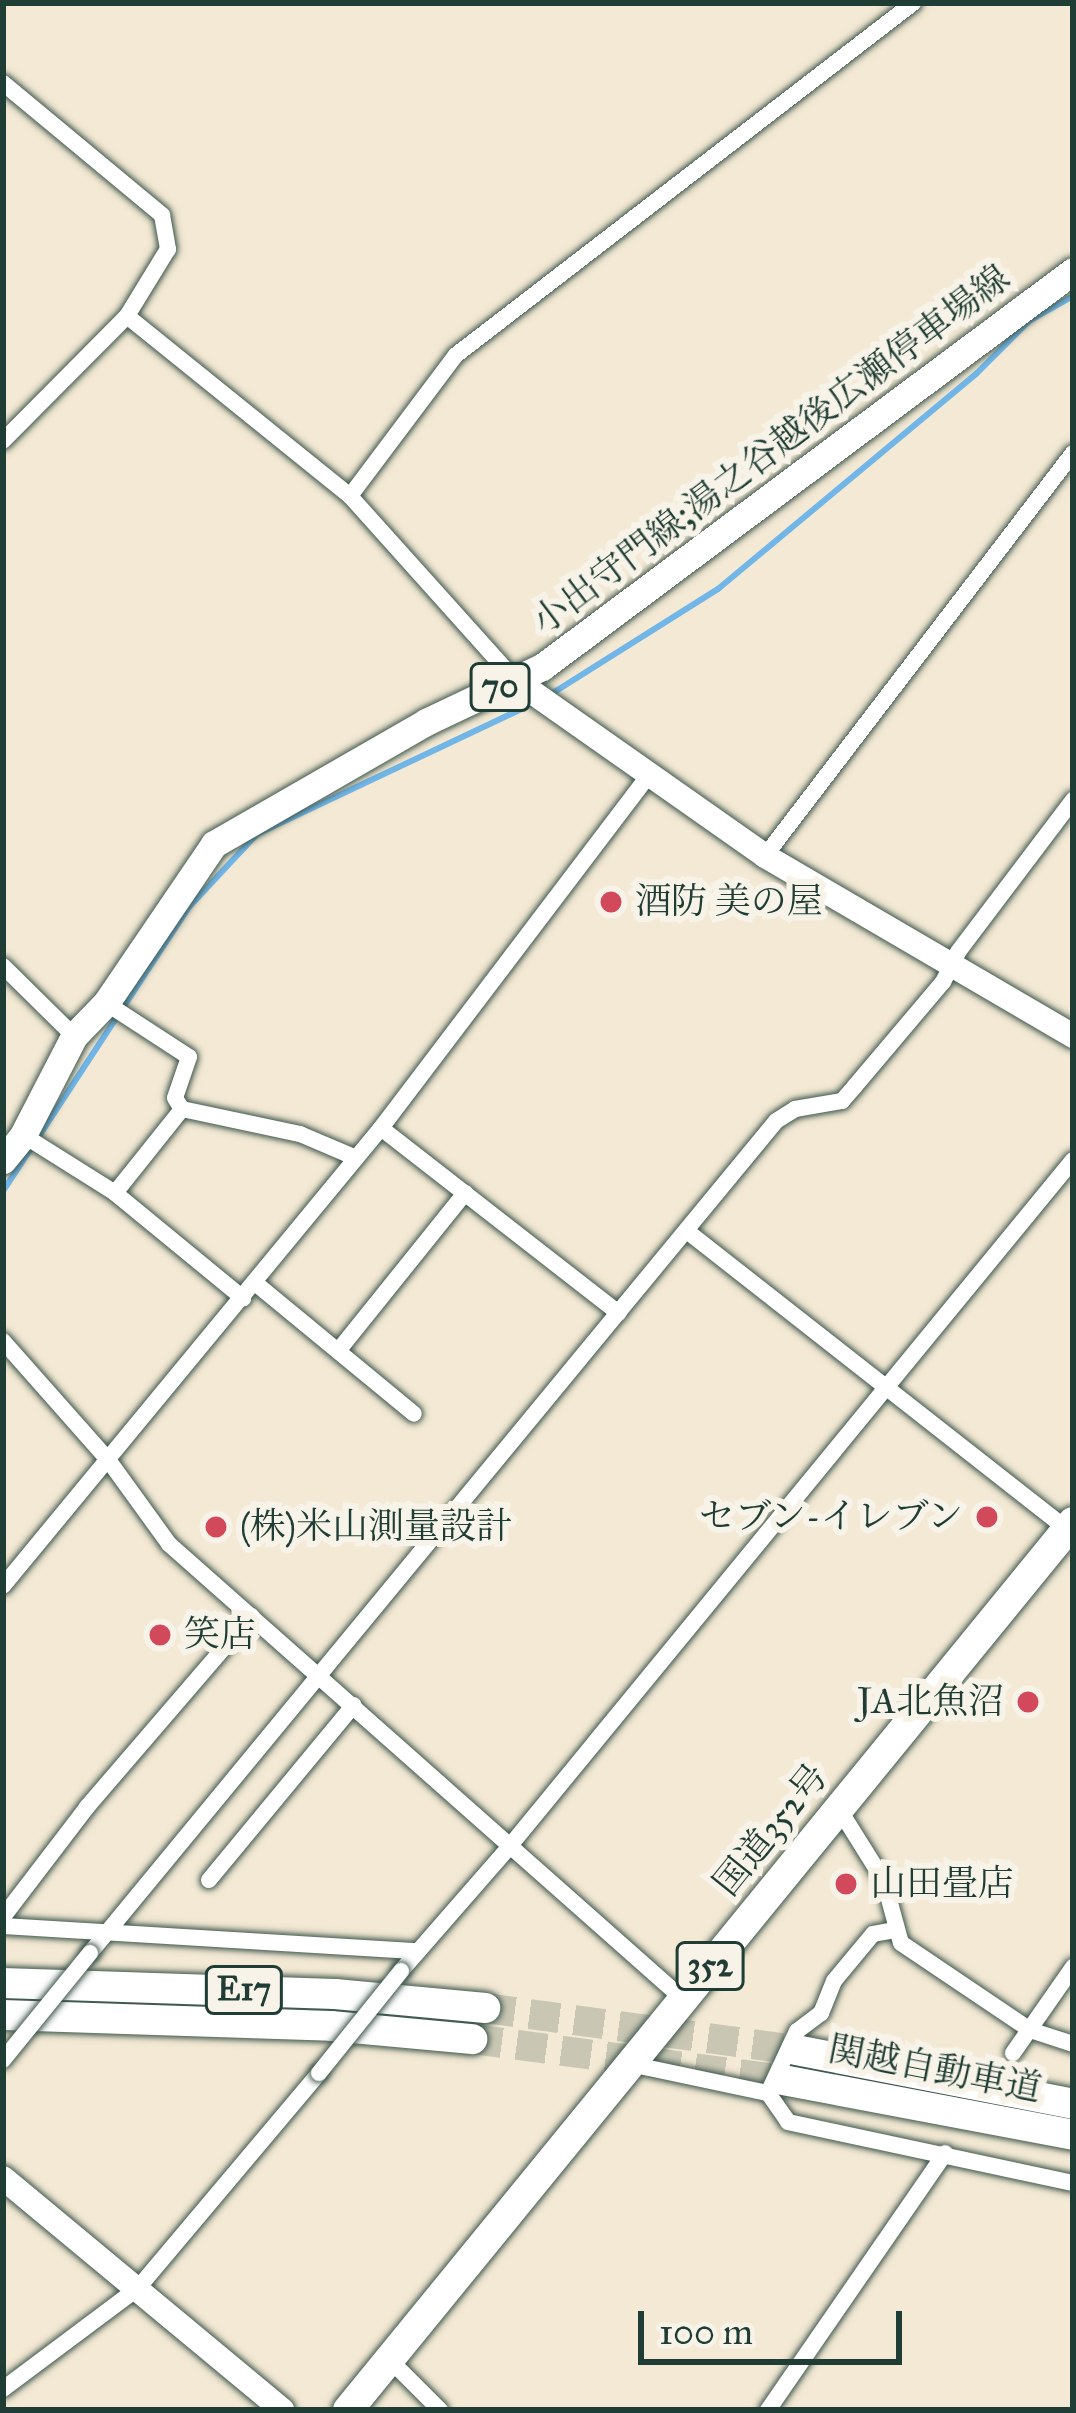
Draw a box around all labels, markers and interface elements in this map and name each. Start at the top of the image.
street label: 小出守門線;湯之谷越後広瀬停車場線 [524,256,1018,644]
road number: 70 [467,660,533,714]
place label: 酒防 美の屋 [635,880,823,924]
marker: 酒防 美の屋 [598,889,624,915]
place label: セブン-イレブン [696,1495,963,1539]
marker: セブン-イレブン [974,1504,1000,1530]
place label: (株)米山測量設計 [240,1505,512,1549]
marker: (株)米山測量設計 [203,1514,229,1540]
place label: 笑店 [184,1613,256,1657]
marker: 笑店 [147,1622,173,1648]
place label: JA北魚沼 [857,1680,1004,1724]
marker: JA北魚沼 [1015,1689,1041,1715]
street label: 国道352号 [705,1755,837,1905]
place label: 山田畳店 [870,1862,1014,1906]
marker: 山田畳店 [833,1871,859,1897]
road number: 352 [674,1939,746,1993]
road number: E17 [202,1963,286,2017]
street label: 関越自動車道 [825,2027,1045,2111]
scale bar [644,2287,908,2361]
text: 100 m [659,2310,753,2354]

